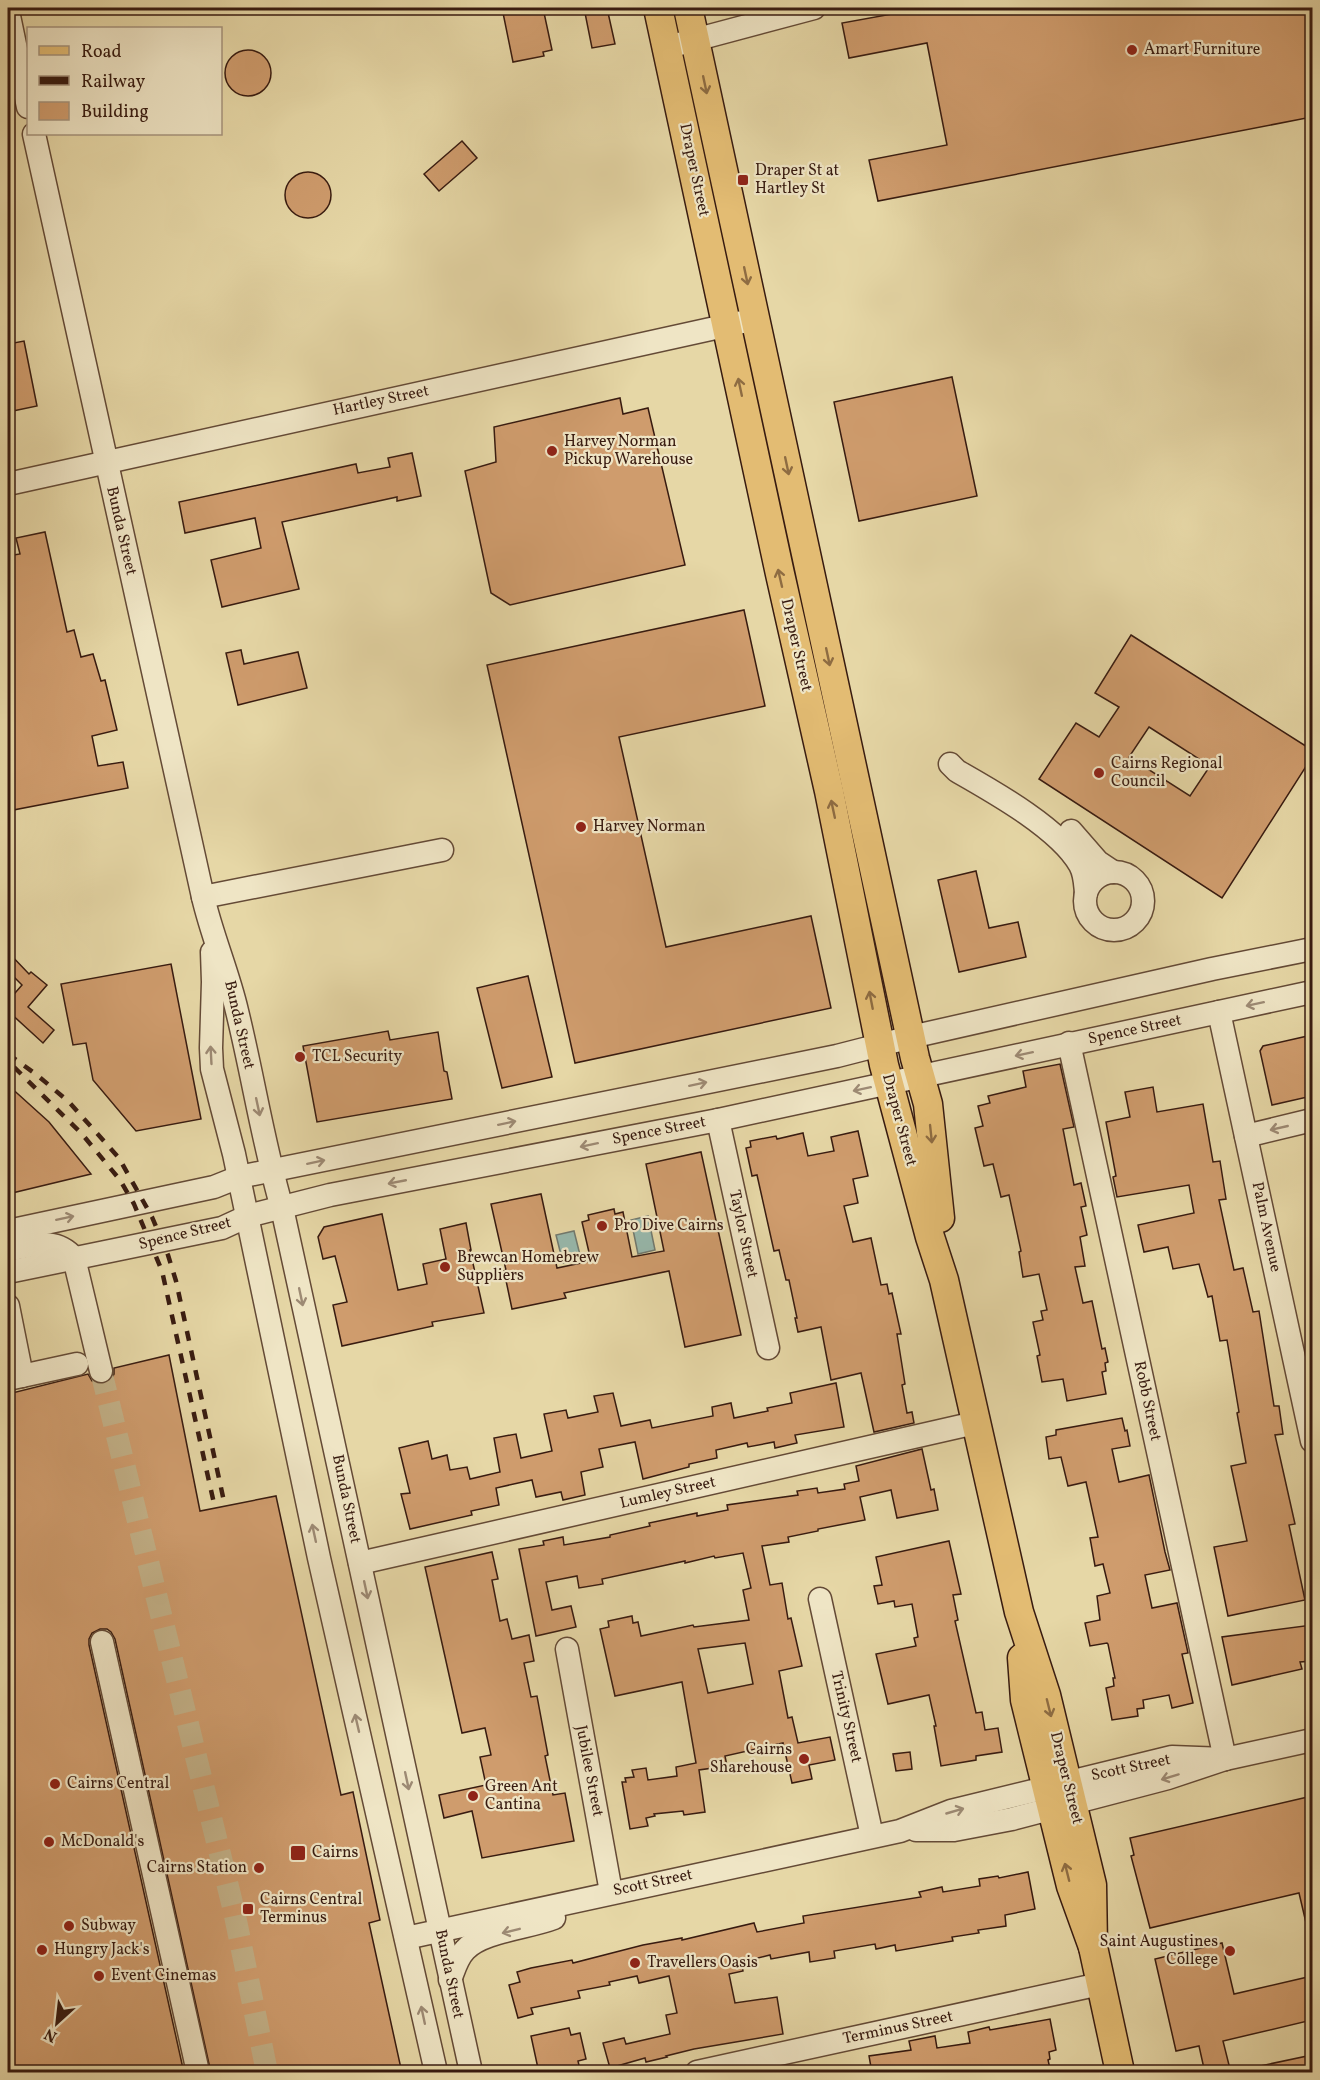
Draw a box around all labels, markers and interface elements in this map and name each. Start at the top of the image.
legend [27,27,222,135]
place label: Amart Furniture [1144,39,1260,61]
text: Road [81,40,122,65]
marker: Amart Furniture [1125,43,1139,57]
text: Railway [81,70,145,95]
one-way arrow [700,75,711,94]
text: Building [81,100,149,125]
street label: Draper Street [673,121,715,219]
place label: Draper St at Hartley St [755,160,839,200]
marker: Draper St at Hartley St [736,173,750,187]
one-way arrow [741,266,753,285]
one-way arrow [734,378,745,397]
street label: Hartley Street [331,380,432,422]
place label: Harvey Norman Pickup Warehouse [564,431,693,471]
marker: Harvey Norman Pickup Warehouse [545,444,559,458]
one-way arrow [782,457,794,476]
street label: Bunda Street [100,484,142,578]
one-way arrow [774,569,786,588]
street label: Draper Street [775,596,817,694]
one-way arrow [823,647,835,666]
place label: Cairns Regional Council [1111,753,1223,793]
marker: Cairns Regional Council [1092,766,1106,780]
one-way arrow [827,800,838,819]
place label: Harvey Norman [593,816,706,838]
marker: Harvey Norman [574,820,588,834]
street label: Bunda Street [218,978,260,1072]
one-way arrow [865,991,876,1011]
one-way arrow [1246,999,1265,1011]
street label: Spence Street [1086,1009,1184,1051]
one-way arrow [206,1045,217,1065]
place label: TCL Security [312,1046,403,1068]
one-way arrow [1014,1048,1033,1060]
marker: TCL Security [293,1050,307,1064]
street label: Draper Street [876,1071,922,1169]
one-way arrow [688,1078,708,1089]
one-way arrow [853,1084,872,1095]
one-way arrow [253,1097,264,1116]
street label: Spence Street [610,1111,708,1151]
one-way arrow [497,1117,516,1128]
one-way arrow [926,1123,937,1143]
one-way arrow [1270,1123,1289,1134]
one-way arrow [580,1140,599,1151]
one-way arrow [306,1156,325,1167]
one-way arrow [388,1177,408,1188]
street label: Palm Avenue [1246,1180,1286,1274]
street label: Taylor Street [723,1188,763,1281]
one-way arrow [55,1212,74,1224]
street label: Spence Street [136,1212,234,1256]
place label: Pro Dive Cairns [614,1215,724,1237]
marker: Pro Dive Cairns [595,1219,609,1233]
place label: Brewcan Homebrew Suppliers [457,1247,599,1287]
marker: Brewcan Homebrew Suppliers [438,1260,452,1274]
one-way arrow [296,1287,308,1306]
street label: Robb Street [1128,1359,1166,1443]
street label: Bunda Street [326,1452,366,1546]
street label: Lumley Street [618,1471,718,1515]
one-way arrow [308,1523,319,1543]
one-way arrow [361,1580,372,1599]
street label: Trinity Street [825,1669,867,1765]
one-way arrow [1044,1698,1056,1717]
one-way arrow [351,1713,363,1732]
street label: Jubilee Street [569,1723,609,1819]
street label: Draper Street [1044,1729,1088,1827]
place label: Cairns Sharehouse [710,1739,792,1779]
street label: Scott Street [1089,1749,1173,1787]
marker: Cairns Sharehouse [797,1752,811,1766]
one-way arrow [402,1770,413,1790]
one-way arrow [1161,1772,1180,1783]
place label: Cairns Central [67,1773,169,1795]
place label: Green Ant Cantina [485,1776,558,1816]
marker: Cairns Central [48,1777,62,1791]
marker: Green Ant Cantina [466,1789,480,1803]
one-way arrow [945,1804,964,1816]
place label: McDonald's [61,1831,144,1853]
marker: McDonald's [42,1835,56,1849]
place label: Cairns [312,1842,358,1864]
marker: Cairns [289,1844,307,1862]
place label: Cairns Station [147,1857,247,1879]
marker: Cairns Station [252,1861,266,1875]
one-way arrow [1061,1862,1073,1881]
street label: Scott Street [611,1864,695,1902]
place label: Cairns Central Terminus [260,1889,362,1929]
marker: Cairns Central Terminus [241,1902,255,1916]
place label: Subway [81,1915,136,1937]
marker: Subway [62,1919,76,1933]
one-way arrow [501,1926,520,1938]
street label: Bunda Street [429,1927,469,2021]
place label: Saint Augustines College [1100,1931,1218,1971]
place label: Hungry Jack's [54,1939,150,1961]
marker: Hungry Jack's [35,1943,49,1957]
marker: Saint Augustines College [1223,1944,1237,1958]
place label: Travellers Oasis [647,1952,758,1974]
marker: Travellers Oasis [628,1956,642,1970]
place label: Event Cinemas [111,1965,216,1987]
marker: Event Cinemas [92,1969,106,1983]
north arrow [27,1993,87,2053]
one-way arrow [417,2006,428,2026]
street label: Terminus Street [841,2006,955,2050]
text: N [41,2022,61,2047]

